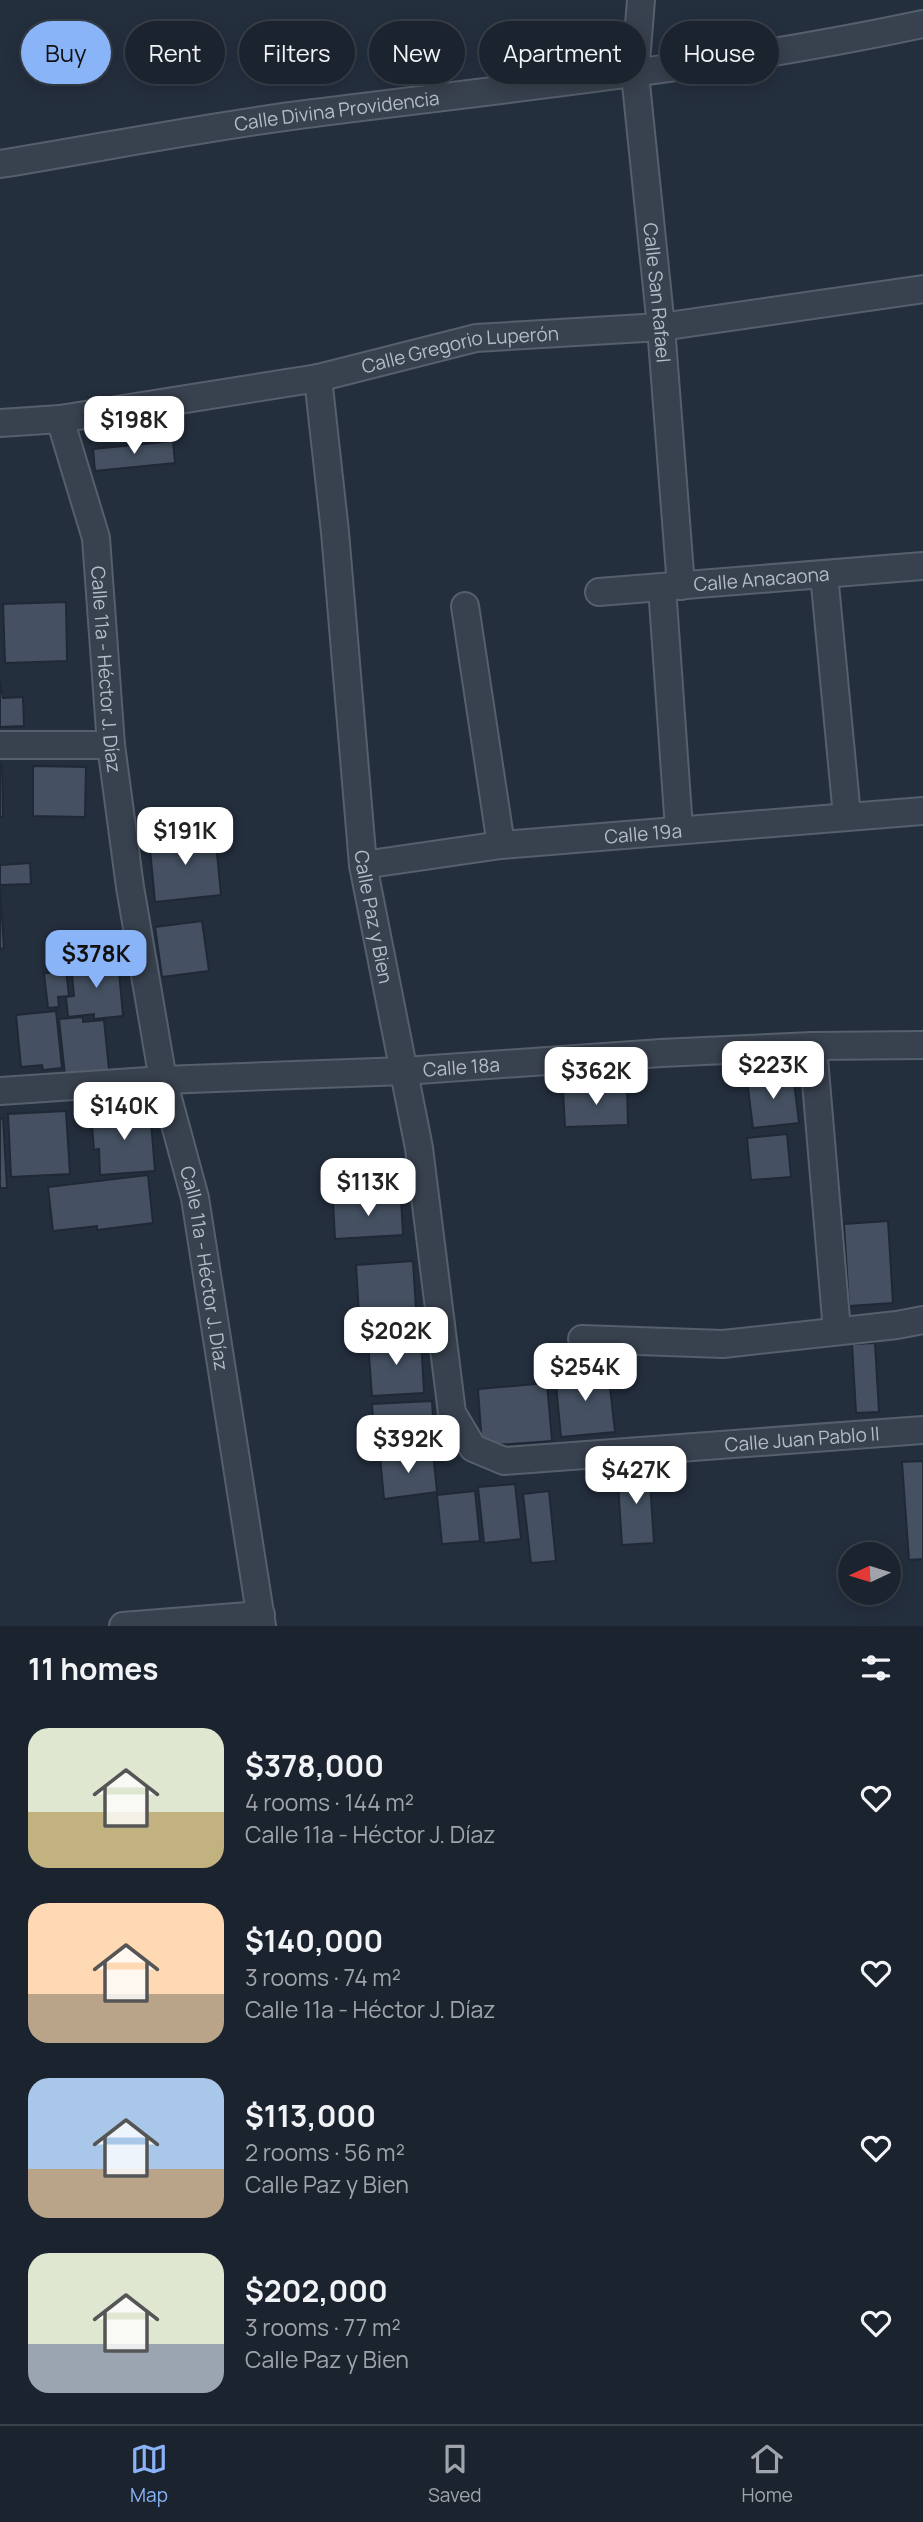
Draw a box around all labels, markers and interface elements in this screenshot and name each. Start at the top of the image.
chip: Buy [21,21,111,84]
chip: Rent [125,21,225,84]
chip: Filters [239,21,355,84]
chip: New [369,21,465,84]
chip: Apartment [479,21,646,84]
chip: House [660,21,779,84]
street label: Calle Divina Providencia [232,85,441,137]
street label: Calle San Rafael [637,221,677,364]
street label: Calle Gregorio Luperón [359,320,560,379]
pin: $198K [85,396,183,456]
text: $198K [100,403,168,435]
street label: Calle Anacaona [693,561,830,597]
street label: Calle 11a - Héctor J. Díaz [85,565,128,774]
pin: $191K [136,808,234,867]
text: $191K [153,814,217,846]
street label: Calle 19a [603,817,683,850]
street label: Calle Paz y Bien [349,849,399,986]
pin: $378K [47,930,145,990]
text: $378K [61,937,131,969]
pin: $223K [724,1042,822,1101]
pin: $362K [547,1048,645,1107]
text: $223K [738,1048,808,1080]
street label: Calle 18a [422,1051,501,1083]
text: $362K [561,1054,631,1086]
pin: $140K [75,1082,173,1142]
text: $140K [90,1089,158,1121]
pin: $113K [319,1158,417,1218]
street label: Calle 11a - Héctor J. Díaz [174,1163,235,1372]
text: $113K [337,1165,399,1197]
pin: $202K [347,1308,445,1367]
text: $202K [360,1314,432,1346]
pin: $254K [536,1344,634,1403]
text: $254K [550,1350,620,1382]
pin: $392K [359,1416,457,1475]
street label: Calle Juan Pablo II [724,1420,880,1458]
text: $392K [373,1422,443,1454]
pin: $427K [587,1446,685,1506]
text: $427K [601,1453,671,1485]
north arrow [838,1542,901,1605]
map controls [838,1542,901,1605]
text: 11 homes [28,1648,159,1689]
icon: filters [857,1649,895,1687]
text: $378,000 [245,1745,384,1786]
icon: home [84,1756,168,1840]
icon: heart [857,1779,895,1817]
text: 4 rooms · 144 m² [245,1786,414,1818]
text: Calle 11a - Héctor J. Díaz [245,1818,495,1850]
text: $140,000 [245,1920,383,1961]
icon: home [84,1931,168,2015]
icon: heart [857,1954,895,1992]
text: 3 rooms · 74 m² [245,1961,401,1993]
text: Calle 11a - Héctor J. Díaz [245,1993,495,2025]
text: $113,000 [245,2095,376,2136]
icon: home [84,2106,168,2190]
icon: heart [857,2129,895,2167]
text: 2 rooms · 56 m² [245,2136,405,2168]
text: Calle Paz y Bien [245,2168,409,2200]
text: $202,000 [245,2270,388,2311]
icon: home [84,2281,168,2365]
icon: heart [857,2304,895,2342]
text: 3 rooms · 77 m² [245,2311,401,2343]
text: Calle Paz y Bien [245,2343,409,2375]
tab: Map [130,2440,168,2508]
tab: Saved [428,2440,482,2508]
tab: Home [742,2440,793,2508]

